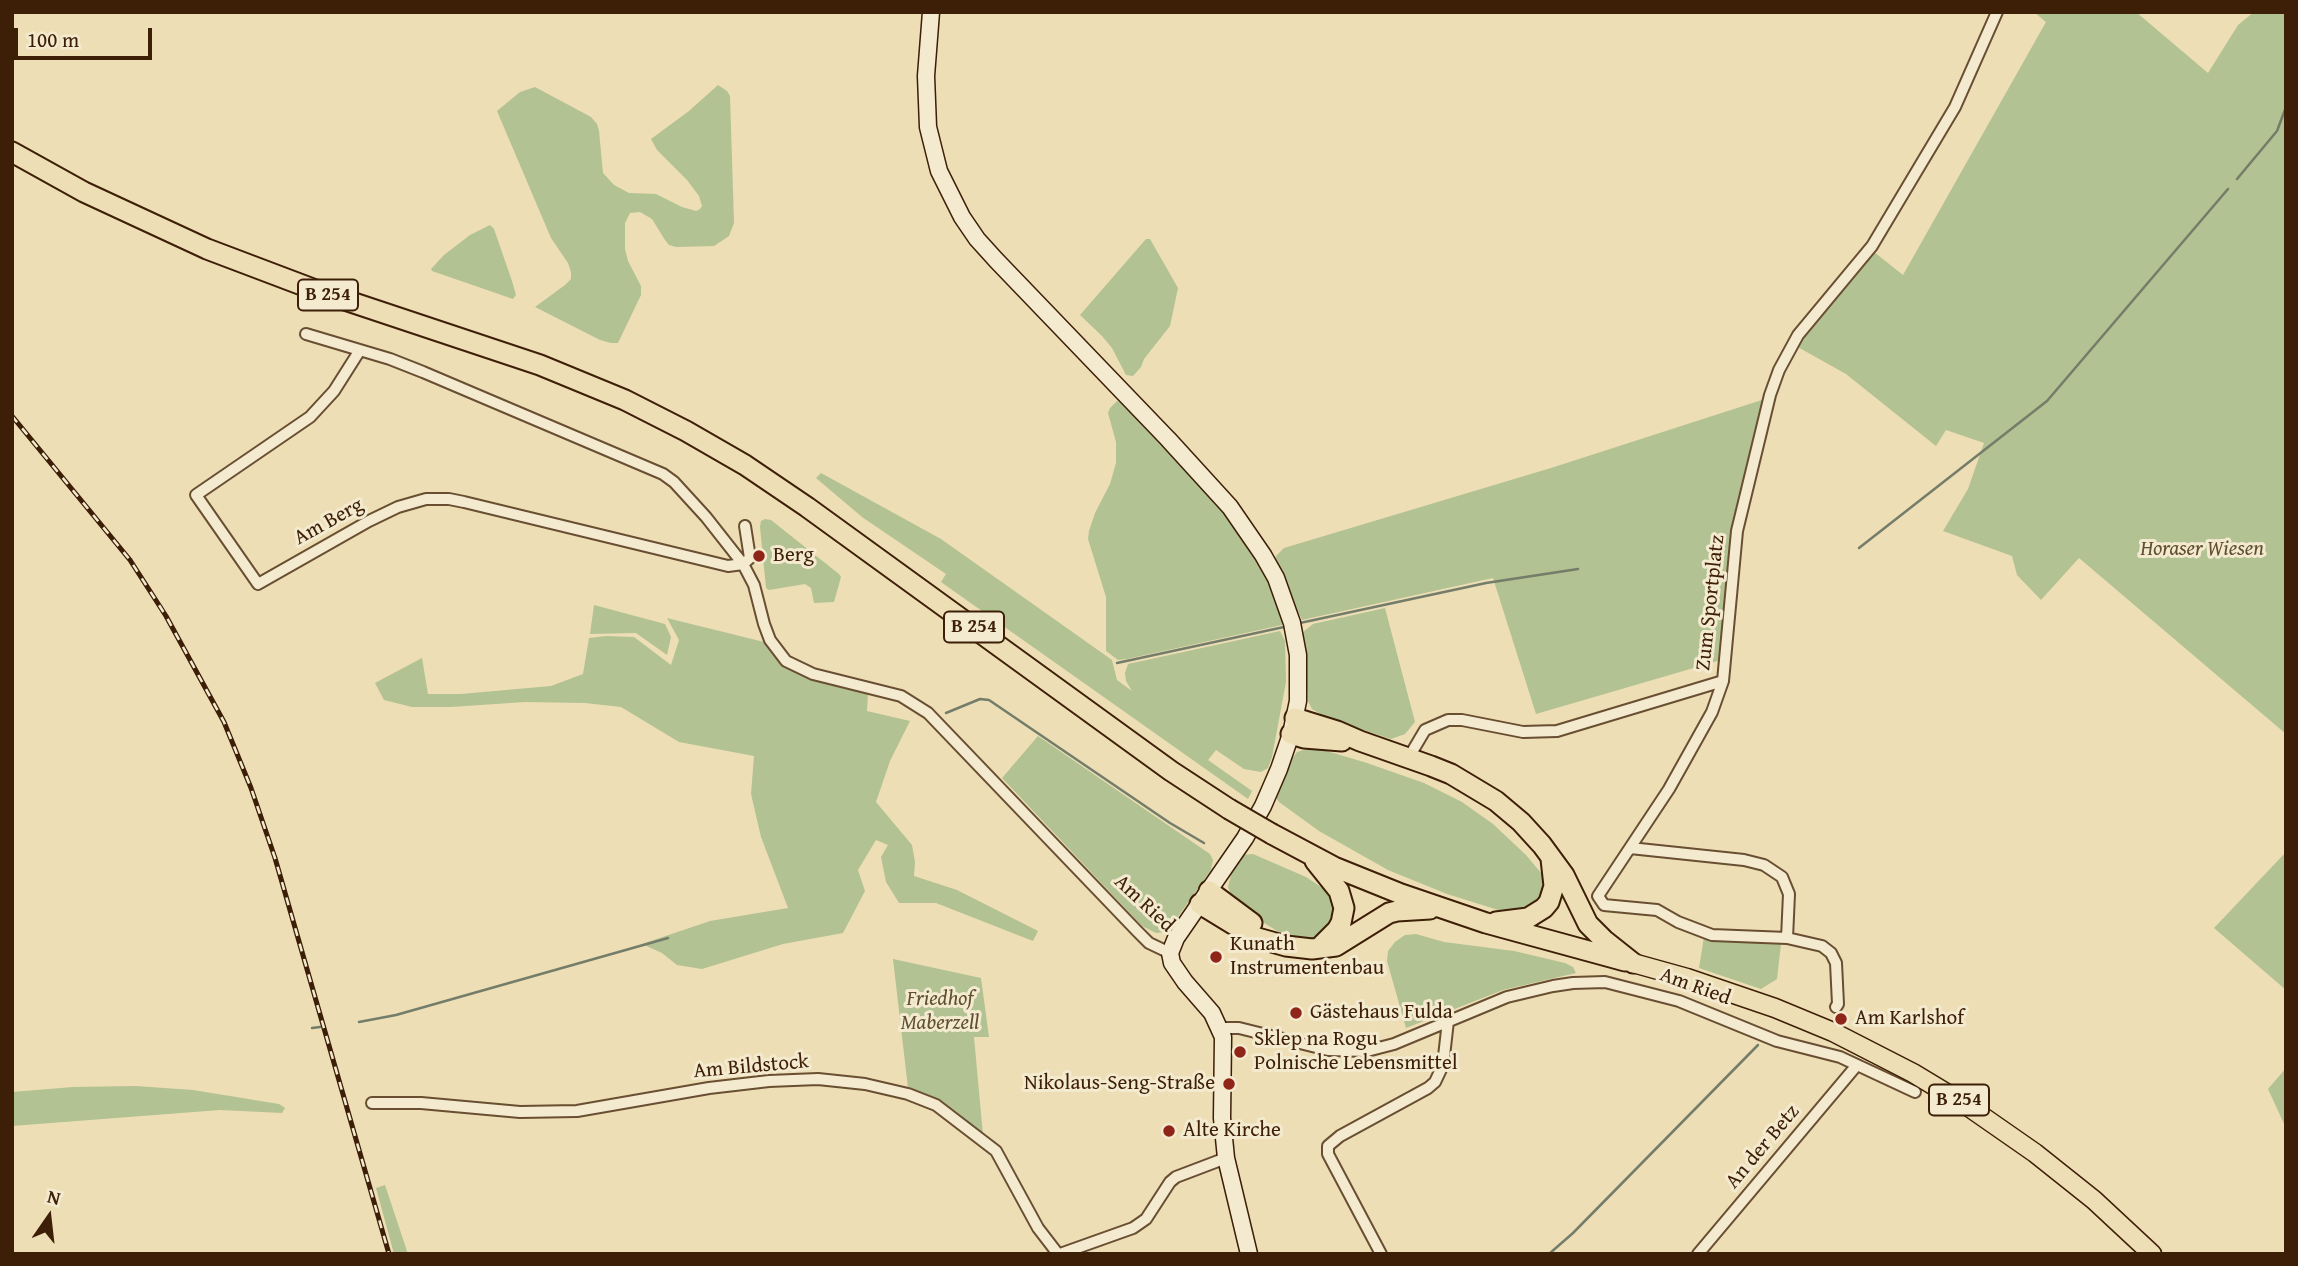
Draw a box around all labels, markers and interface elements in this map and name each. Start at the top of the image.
scale bar [18,14,156,58]
text: 100 m [27,24,79,55]
road number: B 254 [298,280,358,310]
street label: Am Berg [290,493,368,551]
street label: Zum Sportplatz [1691,534,1731,672]
park label: Horaser Wiesen [2140,537,2264,563]
place label: Berg [773,543,814,569]
marker: Berg [751,548,767,564]
road number: B 254 [944,612,1004,642]
street label: Am Ried [1109,870,1179,938]
place label: Kunath Instrumentenbau [1230,932,1384,982]
marker: Kunath Instrumentenbau [1208,949,1224,965]
street label: Am Ried [1656,963,1734,1011]
park label: Friedhof Maberzell [901,987,979,1037]
place label: Gästehaus Fulda [1310,1000,1453,1026]
marker: Gästehaus Fulda [1288,1005,1304,1021]
place label: Am Karlshof [1855,1006,1964,1032]
marker: Am Karlshof [1833,1011,1849,1027]
place label: Sklep na Rogu Polnische Lebensmittel [1254,1027,1458,1077]
marker: Sklep na Rogu Polnische Lebensmittel [1232,1044,1248,1060]
street label: Am Bildstock [692,1049,810,1085]
place label: Nikolaus-Seng-Straße [1024,1071,1215,1097]
marker: Nikolaus-Seng-Straße [1221,1076,1237,1092]
road number: B 254 [1929,1084,1989,1116]
street label: An der Betz [1721,1100,1805,1194]
place label: Alte Kirche [1183,1118,1281,1144]
marker: Alte Kirche [1161,1123,1177,1139]
north arrow [14,1182,84,1252]
text: N [45,1182,64,1212]

